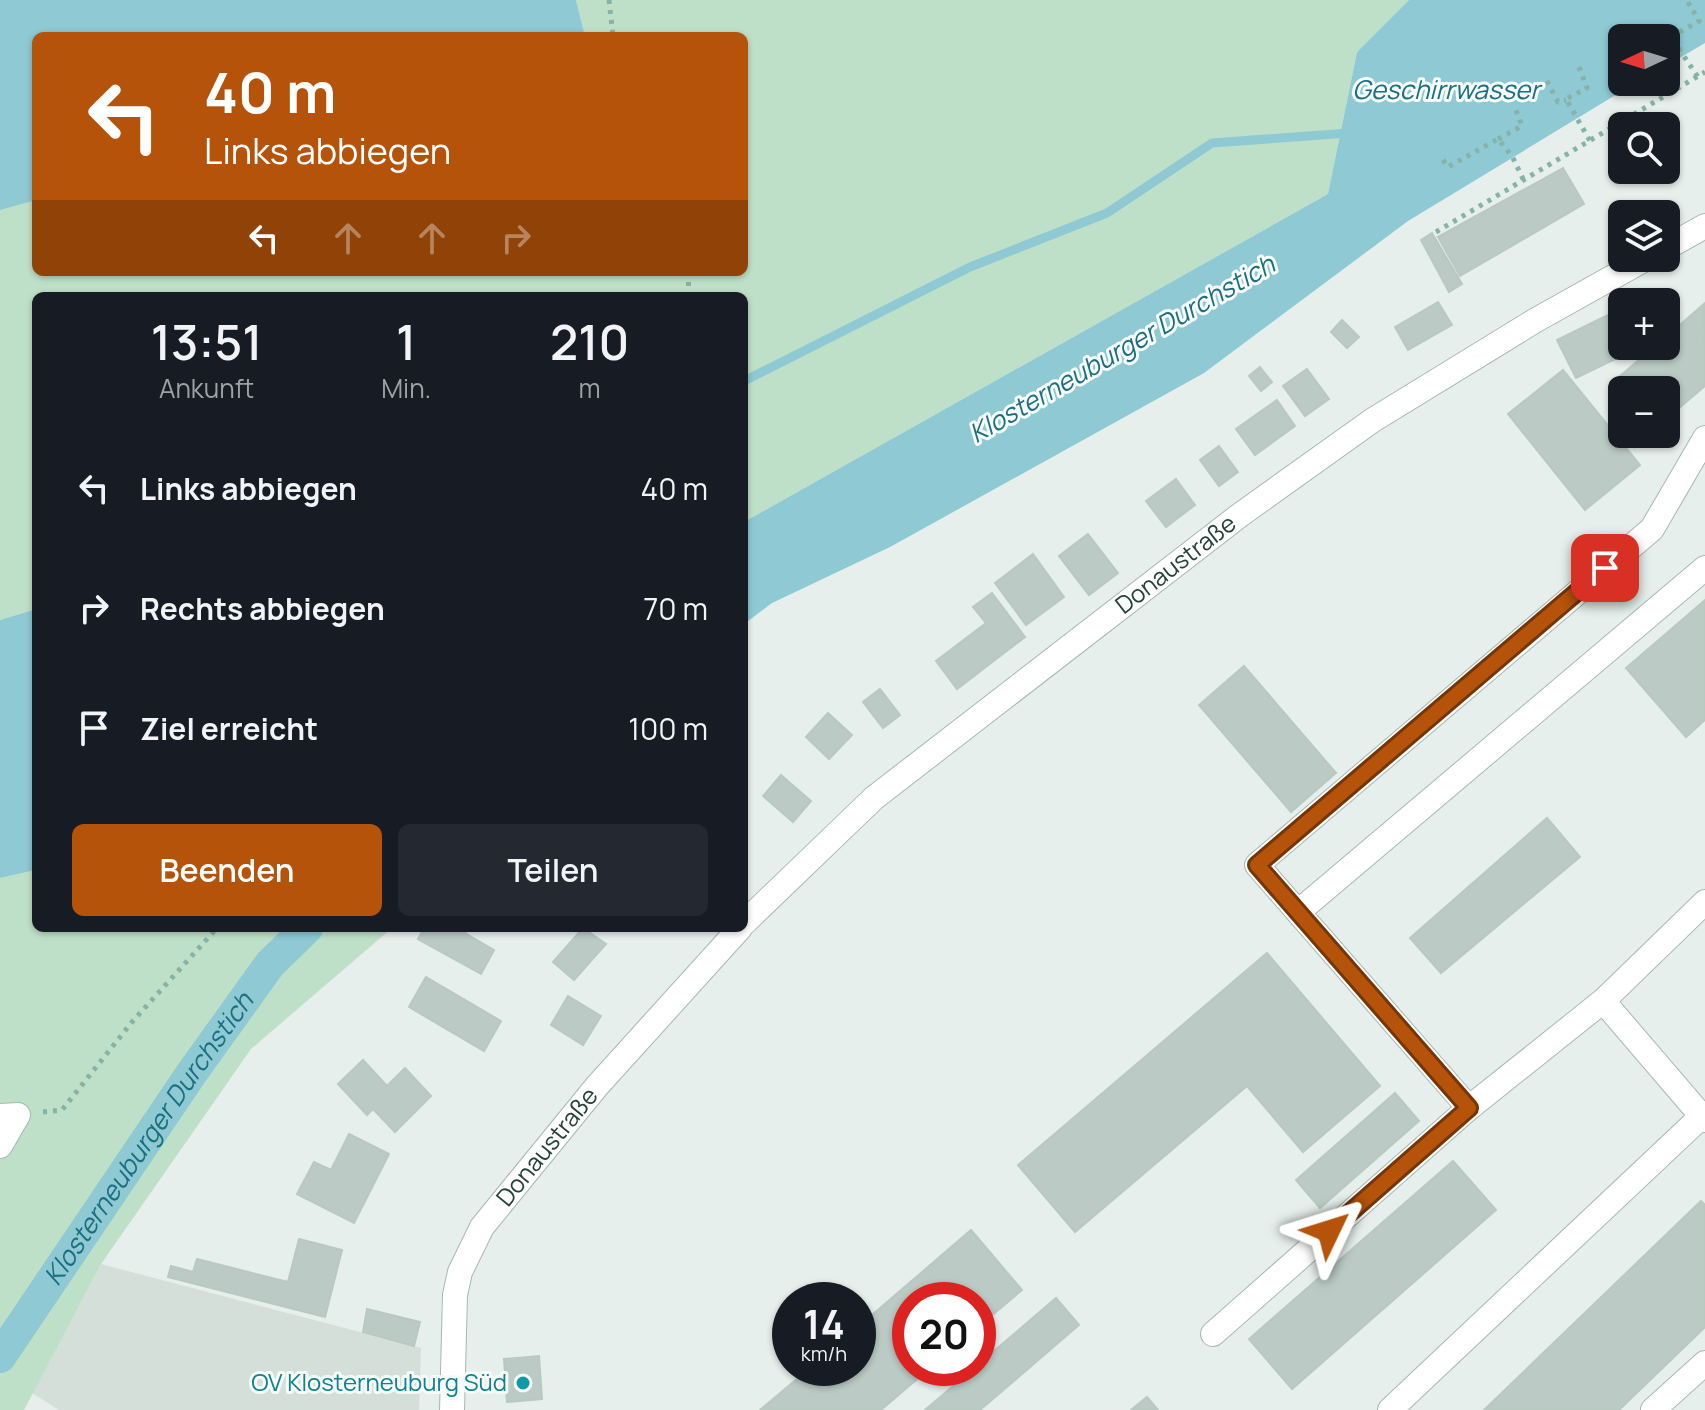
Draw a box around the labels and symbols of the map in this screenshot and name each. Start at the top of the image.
north arrow [1608,24,1680,96]
water label: Geschirrwasser [1352,71,1543,107]
water label: Klosterneuburger Durchstich [962,245,1282,451]
street label: Donaustraße [1108,506,1242,621]
pin [1571,534,1639,602]
water label: Klosterneuburger Durchstich [35,983,262,1292]
street label: Donaustraße [488,1080,605,1212]
position arrow [1287,1189,1371,1273]
speed limit sign: 20 [892,1282,996,1386]
place label: OV Klosterneuburg Süd [251,1365,507,1398]
marker: OV Klosterneuburg Süd [514,1374,532,1392]

